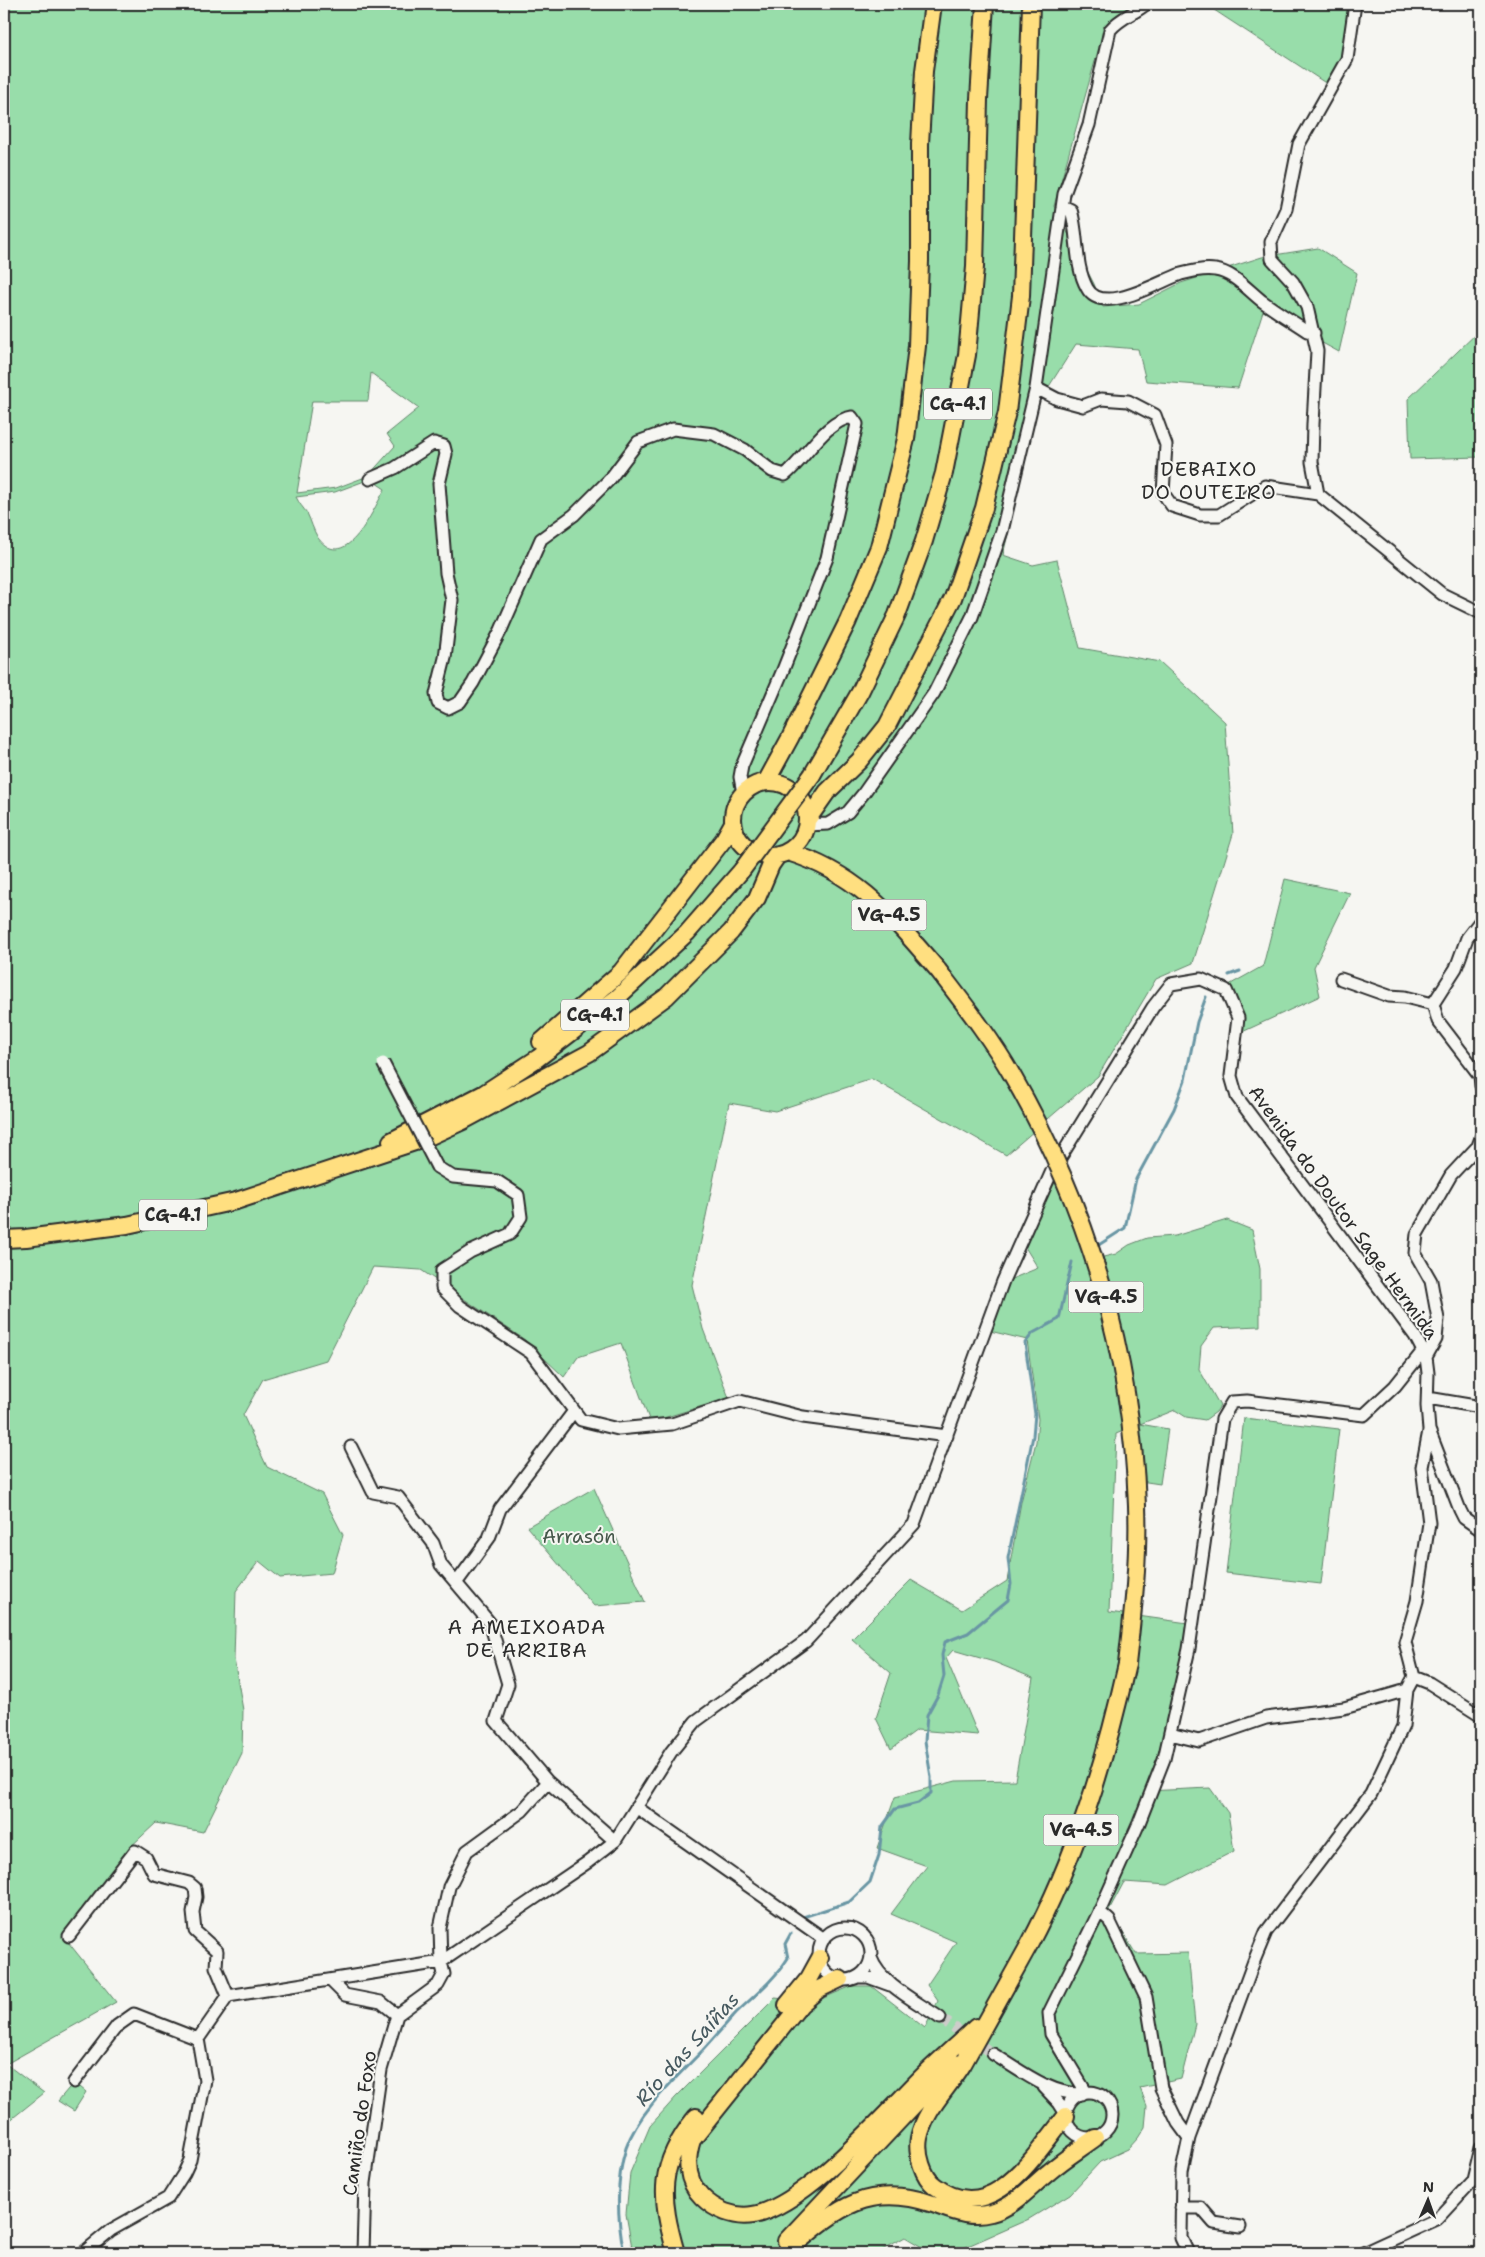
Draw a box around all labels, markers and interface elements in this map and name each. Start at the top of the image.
road number: CG-4.1 [924,388,992,419]
district label: DEBAIXO DO OUTEIRO [1141,456,1277,505]
road number: VG-4.5 [852,900,926,930]
road number: CG-4.1 [561,1000,629,1030]
street label: Avenida do Doutor Sage Hermida [1243,1080,1444,1344]
road number: CG-4.1 [139,1200,207,1230]
road number: VG-4.5 [1068,1281,1144,1312]
park label: Arrasón [542,1524,616,1549]
district label: A AMEIXOADA DE ARRIBA [448,1614,606,1663]
road number: VG-4.5 [1044,1814,1118,1846]
water label: Río das Saíñas [629,1987,745,2111]
street label: Camiño do Foxo [337,2049,382,2197]
north arrow [1402,2174,1452,2224]
text: N [1423,2178,1434,2196]

